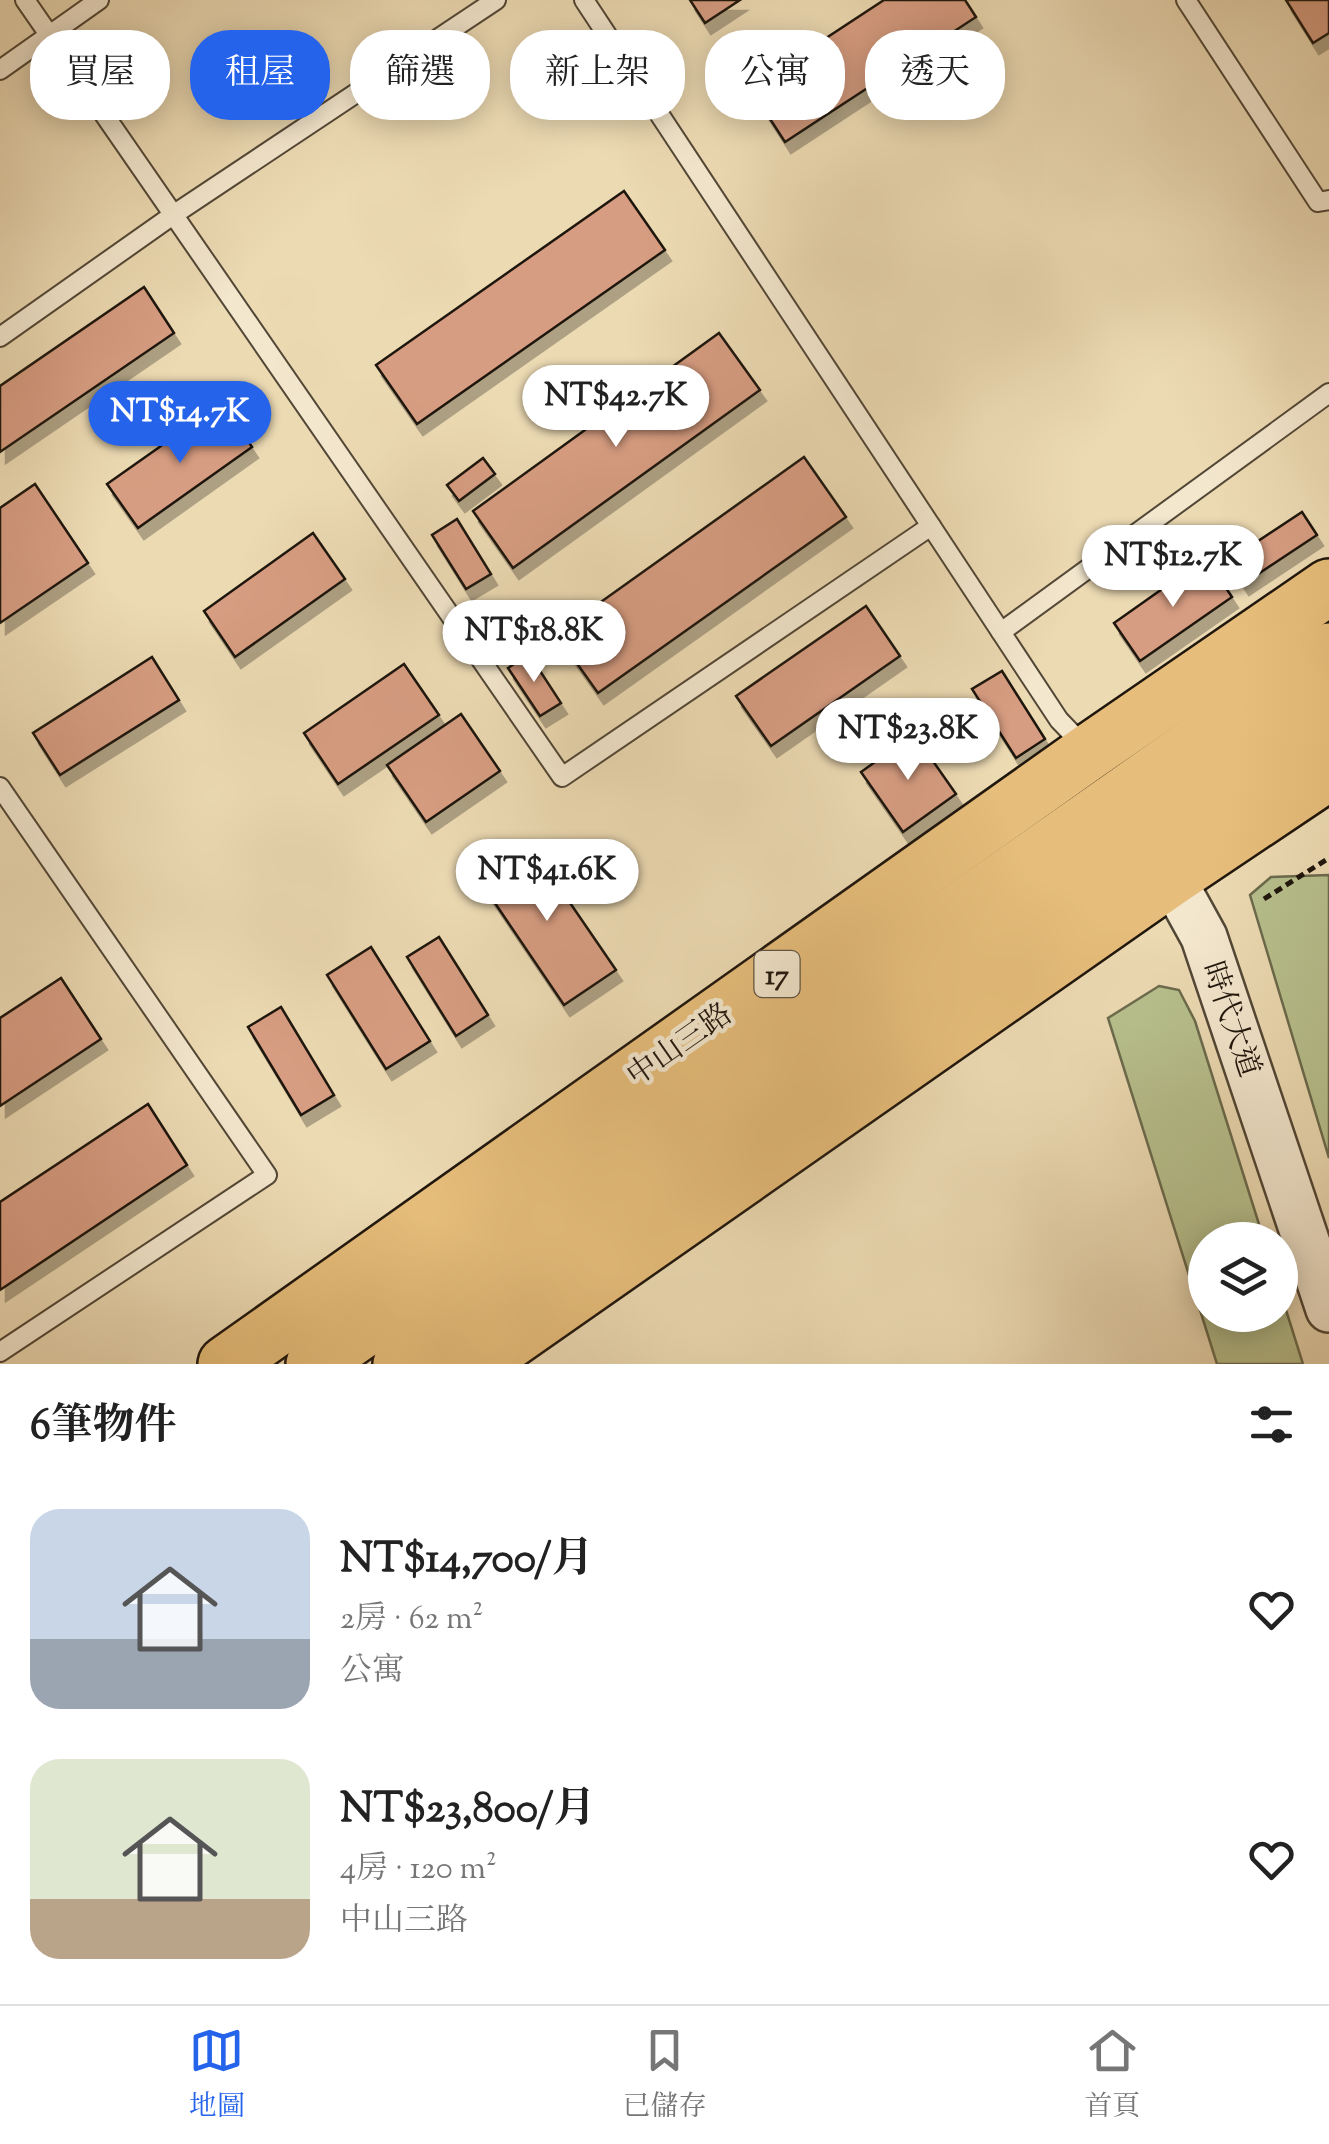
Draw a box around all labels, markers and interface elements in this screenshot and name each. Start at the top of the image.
chip: 買屋 [30,30,170,120]
chip: 租屋 [190,30,330,120]
chip: 篩選 [350,30,490,120]
chip: 新上架 [510,30,685,120]
chip: 公寓 [705,30,845,120]
chip: 透天 [865,30,1005,120]
pin: NT$42.7K [513,365,719,450]
text: NT$42.7K [544,374,688,420]
pin: NT$14.7K [77,381,283,466]
text: NT$14.7K [110,390,250,436]
pin: NT$12.7K [1070,525,1276,610]
text: NT$12.7K [1104,534,1242,580]
pin: NT$18.8K [431,600,637,685]
text: NT$18.8K [465,609,603,655]
pin: NT$23.8K [805,698,1011,783]
text: NT$23.8K [838,707,978,753]
pin: NT$41.6K [444,839,650,924]
text: NT$41.6K [478,848,616,894]
road number: 17 [754,951,800,997]
street label: 時代大道 [1190,956,1269,1084]
street label: 中山三路 [619,994,742,1098]
map controls [1188,1222,1298,1332]
button: layers [1188,1222,1298,1332]
icon: filters [1244,1397,1299,1452]
text: 6筆物件 [30,1398,177,1458]
text: NT$14,700/月 [340,1531,593,1591]
icon: home [110,1549,230,1669]
icon: heart [1244,1582,1299,1637]
text: 2房 · 62 m² [340,1597,483,1643]
text: 公寓 [340,1649,404,1695]
text: NT$23,800/月 [340,1781,595,1841]
icon: home [110,1799,230,1919]
icon: heart [1244,1832,1299,1887]
text: 4房 · 120 m² [340,1847,497,1893]
text: 中山三路 [340,1899,468,1945]
tab: 地圖 [189,2023,245,2128]
tab: 已儲存 [622,2023,706,2128]
tab: 首頁 [1084,2023,1140,2128]

